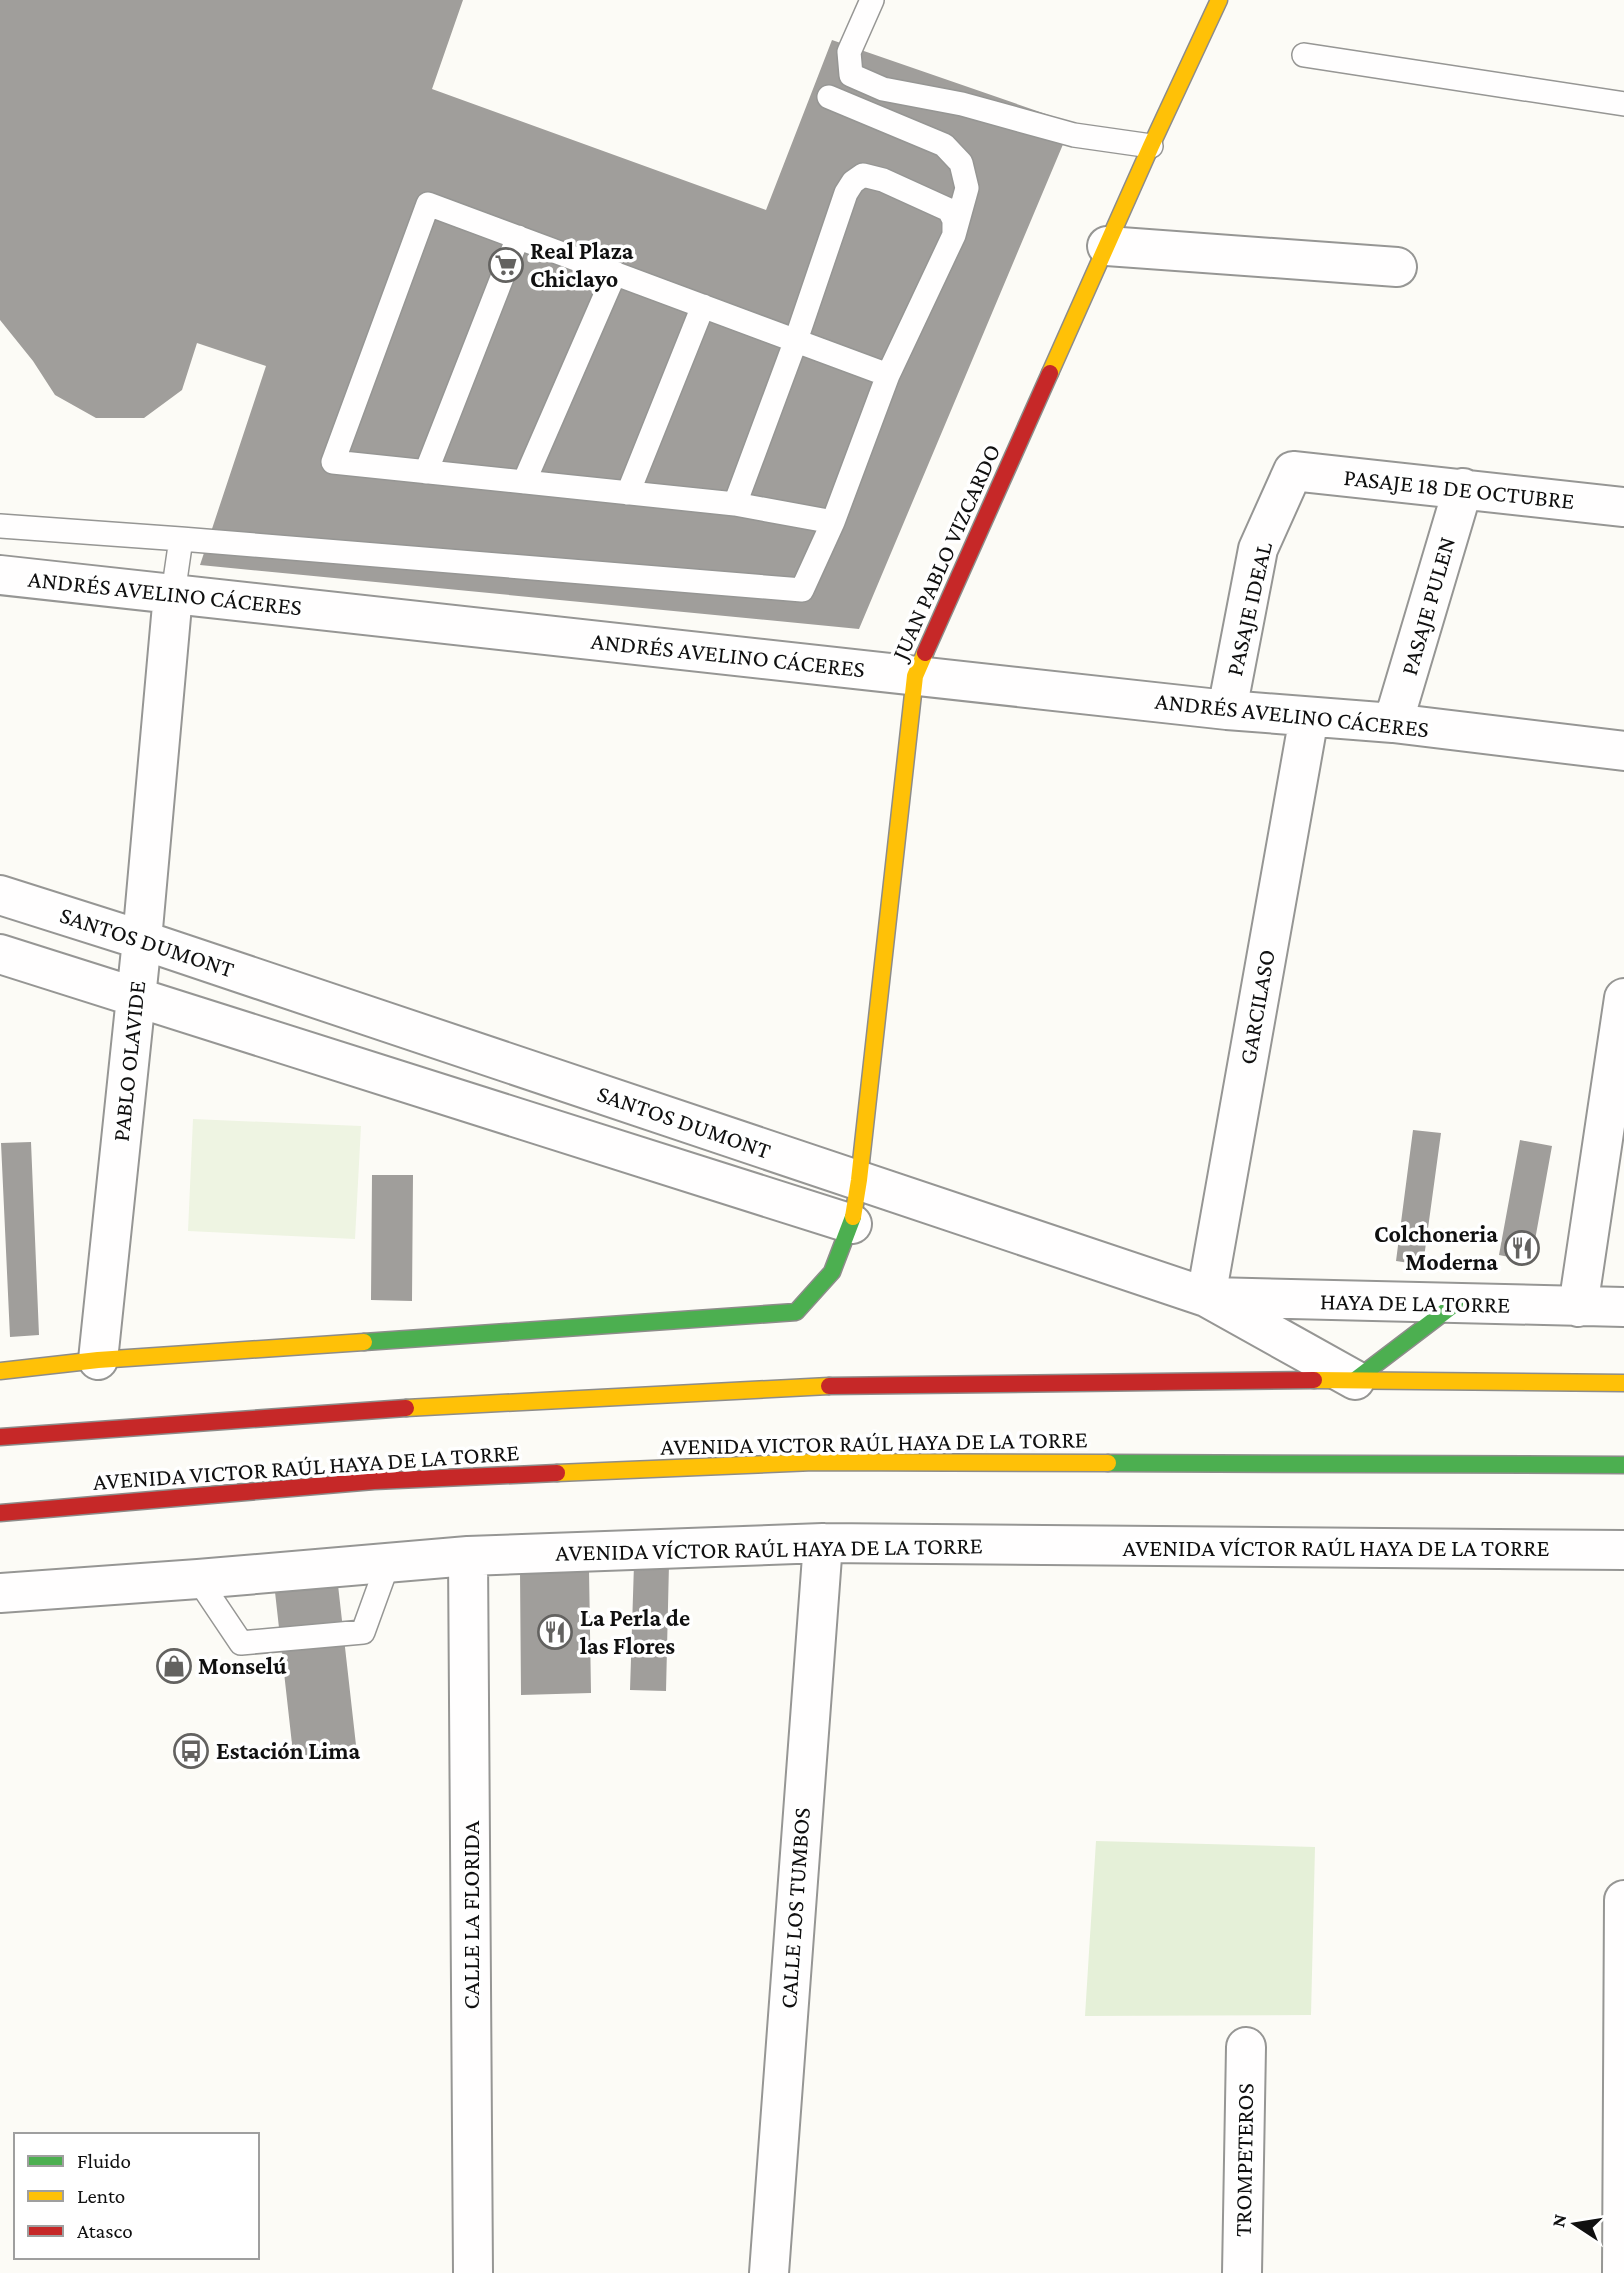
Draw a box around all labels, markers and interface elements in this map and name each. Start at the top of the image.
place label: Real Plaza Chiclayo [530,237,634,292]
supermarket icon: Real Plaza Chiclayo [487,246,525,284]
street label: JUAN PABLO VIZCARDO [885,440,1005,665]
street label: PASAJE 18 DE OCTUBRE [1342,463,1576,514]
street label: PASAJE PULEN [1395,533,1460,678]
street label: PASAJE IDEAL [1220,539,1277,678]
street label: ANDRÉS AVELINO CÁCERES [27,565,303,620]
street label: ANDRÉS AVELINO CÁCERES [590,627,866,682]
street label: ANDRÉS AVELINO CÁCERES [1154,687,1430,742]
street label: SANTOS DUMONT [57,901,238,982]
street label: GARCILASO [1233,947,1280,1066]
street label: PABLO OLAVIDE [107,979,150,1143]
street label: SANTOS DUMONT [594,1079,774,1164]
place label: Colchoneria Moderna [1374,1220,1498,1275]
restaurant icon: Colchoneria Moderna [1503,1229,1541,1267]
street label: HAYA DE LA TORRE [1320,1287,1510,1318]
street label: AVENIDA VICTOR RAÚL HAYA DE LA TORRE [660,1425,1088,1460]
street label: AVENIDA VICTOR RAÚL HAYA DE LA TORRE [92,1438,520,1495]
street label: AVENIDA VÍCTOR RAÚL HAYA DE LA TORRE [555,1531,983,1566]
street label: AVENIDA VÍCTOR RAÚL HAYA DE LA TORRE [1122,1534,1550,1561]
place label: La Perla de las Flores [580,1604,690,1659]
restaurant icon: La Perla de las Flores [536,1613,574,1651]
shop icon: Monselú [155,1647,193,1685]
place label: Monselú [198,1652,287,1679]
bus stop icon: Estación Lima [172,1732,210,1770]
place label: Estación Lima [216,1737,360,1764]
street label: CALLE LOS TUMBOS [774,1806,815,2010]
street label: CALLE LA FLORIDA [457,1820,484,2010]
street label: TROMPETEROS [1229,2083,1258,2237]
legend [14,2133,259,2259]
text: Fluido [77,2149,131,2173]
text: Lento [77,2184,125,2208]
north arrow [1540,2189,1610,2259]
text: N [1547,2212,1570,2229]
text: Atasco [77,2219,133,2243]

